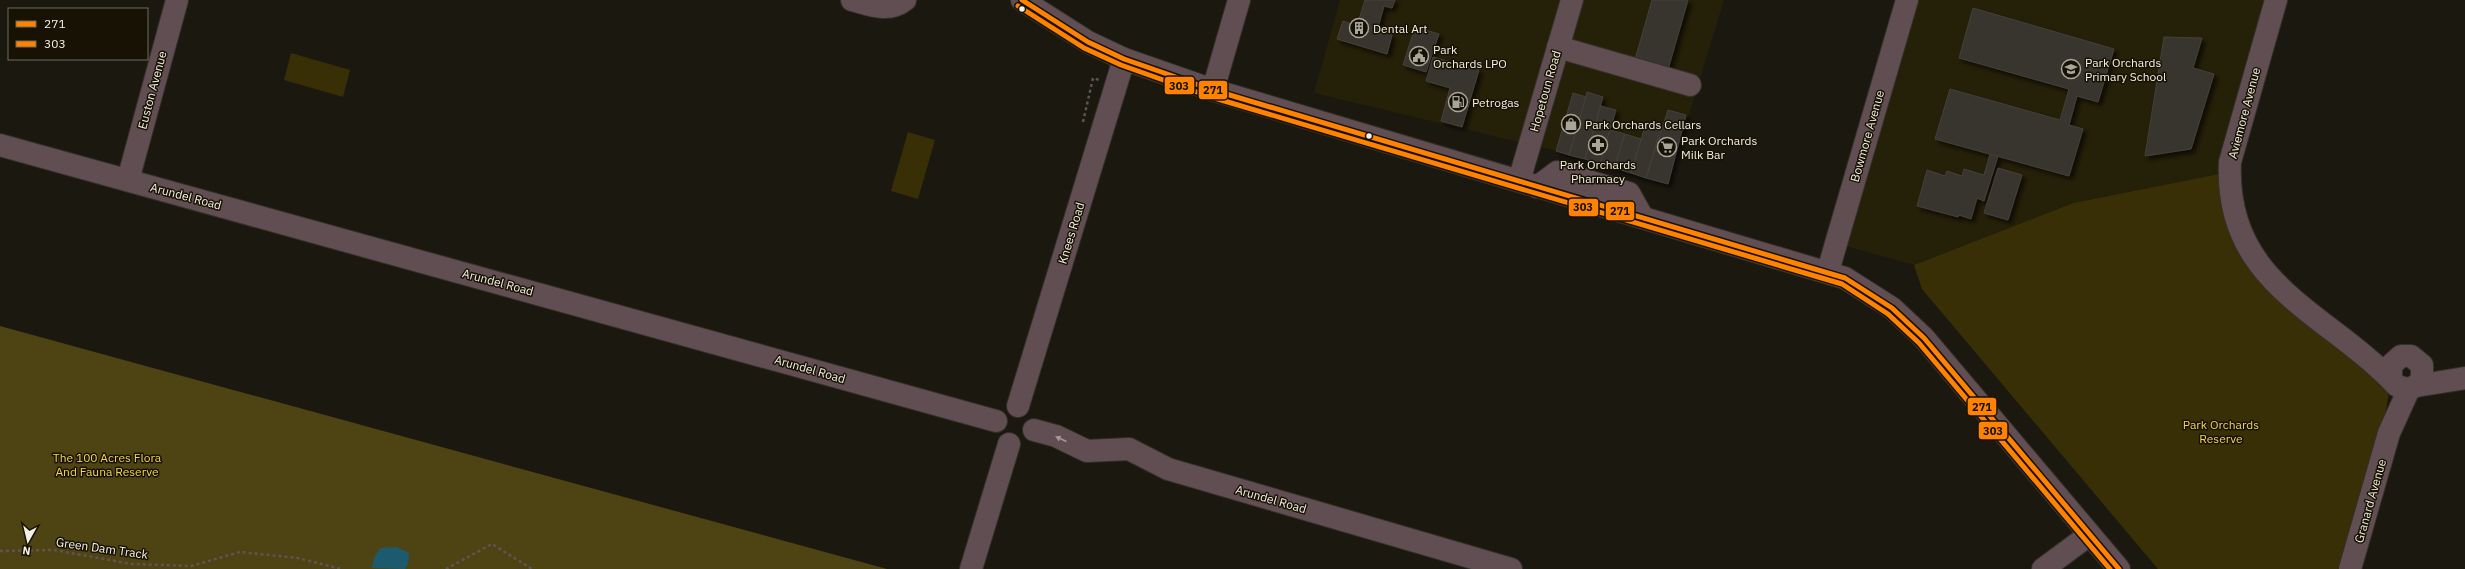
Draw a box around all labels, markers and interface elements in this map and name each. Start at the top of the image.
unlabelled marker [1017,4,1027,14]
legend [8,8,148,60]
text: 271 [44,16,66,31]
building icon: Dental Art [1348,17,1370,39]
place label: Dental Art [1373,21,1428,36]
text: 303 [44,36,66,51]
place label: Park Orchards LPO [1433,42,1507,71]
public building icon: Park Orchards LPO [1408,45,1430,67]
street label: Euston Avenue [134,49,170,131]
street label: Hopetoun Road [1526,49,1564,133]
place label: Park Orchards Primary School [2085,55,2166,84]
school or university icon: Park Orchards Primary School [2060,58,2082,80]
street label: Aviemore Avenue [2225,65,2264,160]
line badge: 303 [1164,76,1195,95]
text: 303 [1169,79,1189,93]
line badge: 271 [1198,80,1228,100]
text: 271 [1203,83,1223,97]
street label: Bowmore Avenue [1847,88,1887,184]
fuel station icon: Petrogas [1447,91,1469,113]
place label: Petrogas [1472,95,1520,110]
shop icon: Park Orchards Cellars [1560,113,1582,135]
place label: Park Orchards Cellars [1585,117,1702,132]
unlabelled marker [1364,131,1374,141]
place label: Park Orchards Milk Bar [1681,133,1758,162]
pharmacy icon: Park Orchards Pharmacy [1587,134,1609,156]
supermarket icon: Park Orchards Milk Bar [1656,136,1678,158]
place label: Park Orchards Pharmacy [1560,157,1636,186]
street label: Arundel Road [149,179,223,213]
line badge: 303 [1568,198,1599,217]
street label: Knees Road [1055,200,1087,266]
text: 303 [1573,200,1593,214]
line badge: 271 [1605,201,1635,221]
text: 271 [1610,204,1630,218]
street label: Arundel Road [461,265,535,299]
street label: Arundel Road [773,352,847,386]
line badge: 271 [1967,397,1997,416]
text: 271 [1972,400,1992,414]
park label: Park Orchards Reserve [2183,417,2259,446]
line badge: 303 [1978,421,2008,440]
text: 303 [1983,424,2003,438]
one-way arrow [1055,435,1067,441]
park label: The 100 Acres Flora And Fauna Reserve [53,450,162,479]
street label: Granard Avenue [2351,457,2389,545]
street label: Arundel Road [1234,482,1308,516]
north arrow [8,521,48,561]
street label: Green Dam Track [55,534,150,562]
text: N [22,543,32,558]

